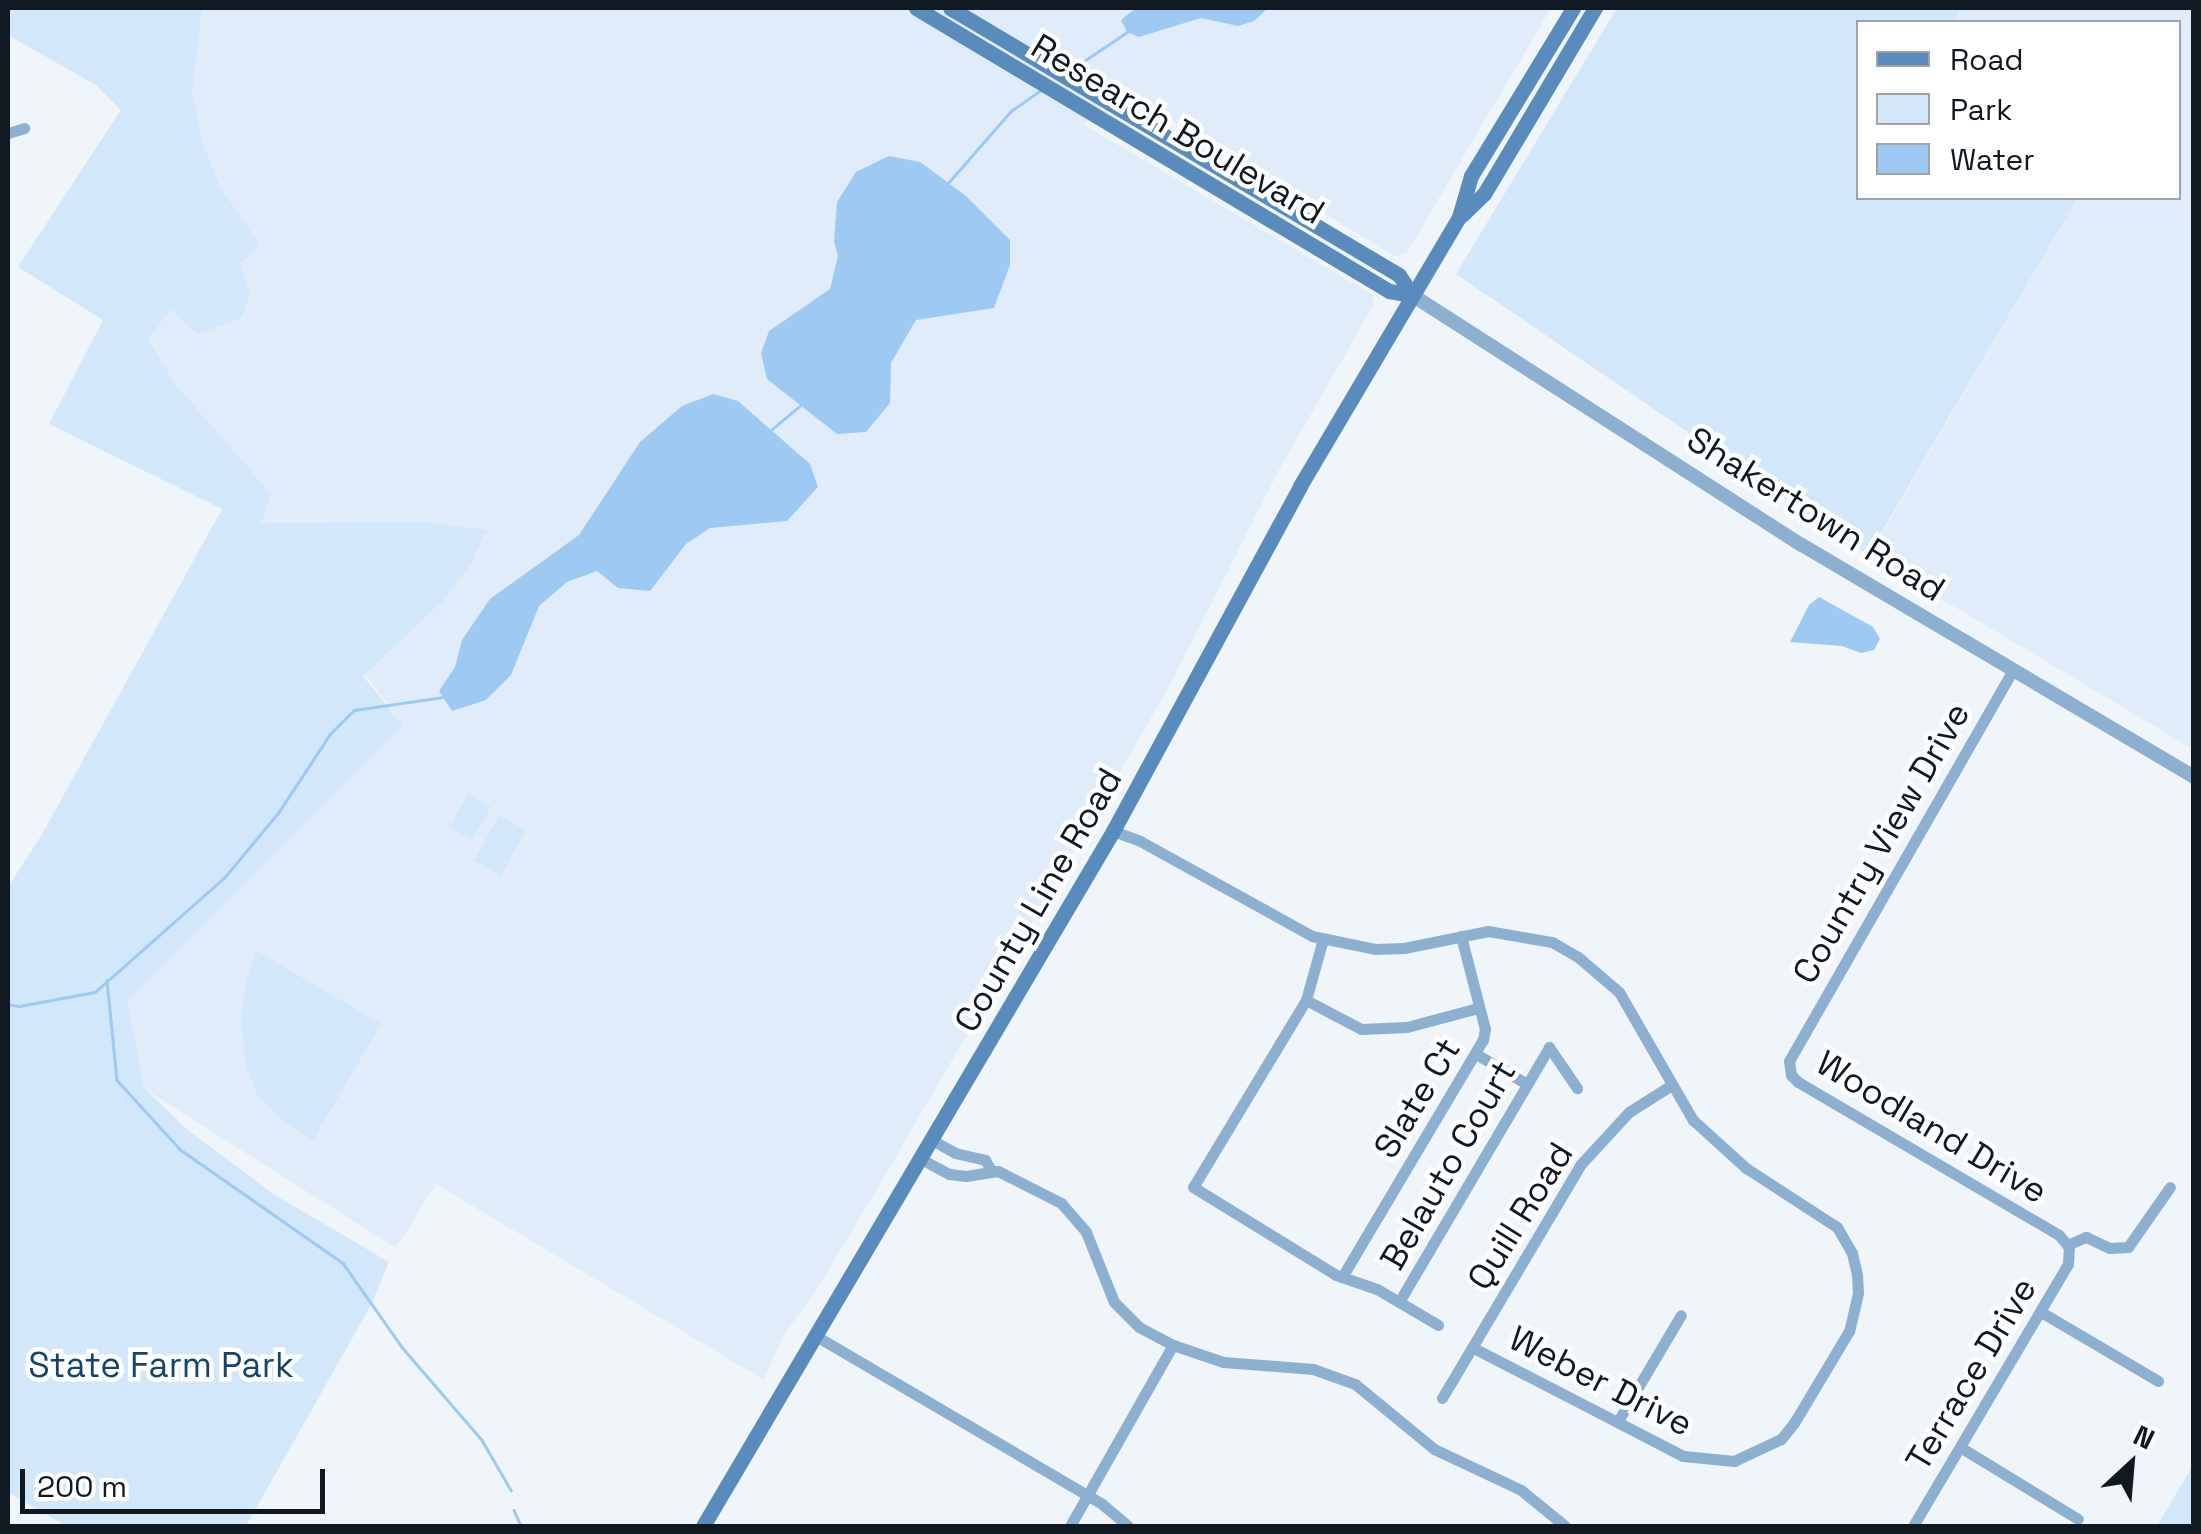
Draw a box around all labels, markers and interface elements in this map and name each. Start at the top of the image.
legend [1856,20,2181,200]
street label: Research Boulevard [1024,25,1332,233]
text: Road [1950,40,2024,79]
text: Park [1950,90,2012,129]
text: Water [1950,140,2035,179]
street label: Shakertown Road [1679,418,1953,610]
street label: Country View Drive [1783,695,1979,991]
street label: County Line Road [945,761,1131,1039]
street label: Slate Ct [1365,1030,1469,1166]
street label: Woodland Drive [1809,1042,2055,1212]
street label: Belauto Court [1371,1053,1525,1277]
street label: Quill Road [1458,1135,1582,1297]
street label: Terrace Drive [1897,1270,2045,1478]
street label: Weber Drive [1502,1317,1700,1445]
park label: State Farm Park [28,1344,294,1386]
north arrow [2081,1414,2181,1514]
text: N [2128,1417,2160,1457]
scale bar [25,1449,330,1511]
text: 200 m [37,1467,127,1506]

